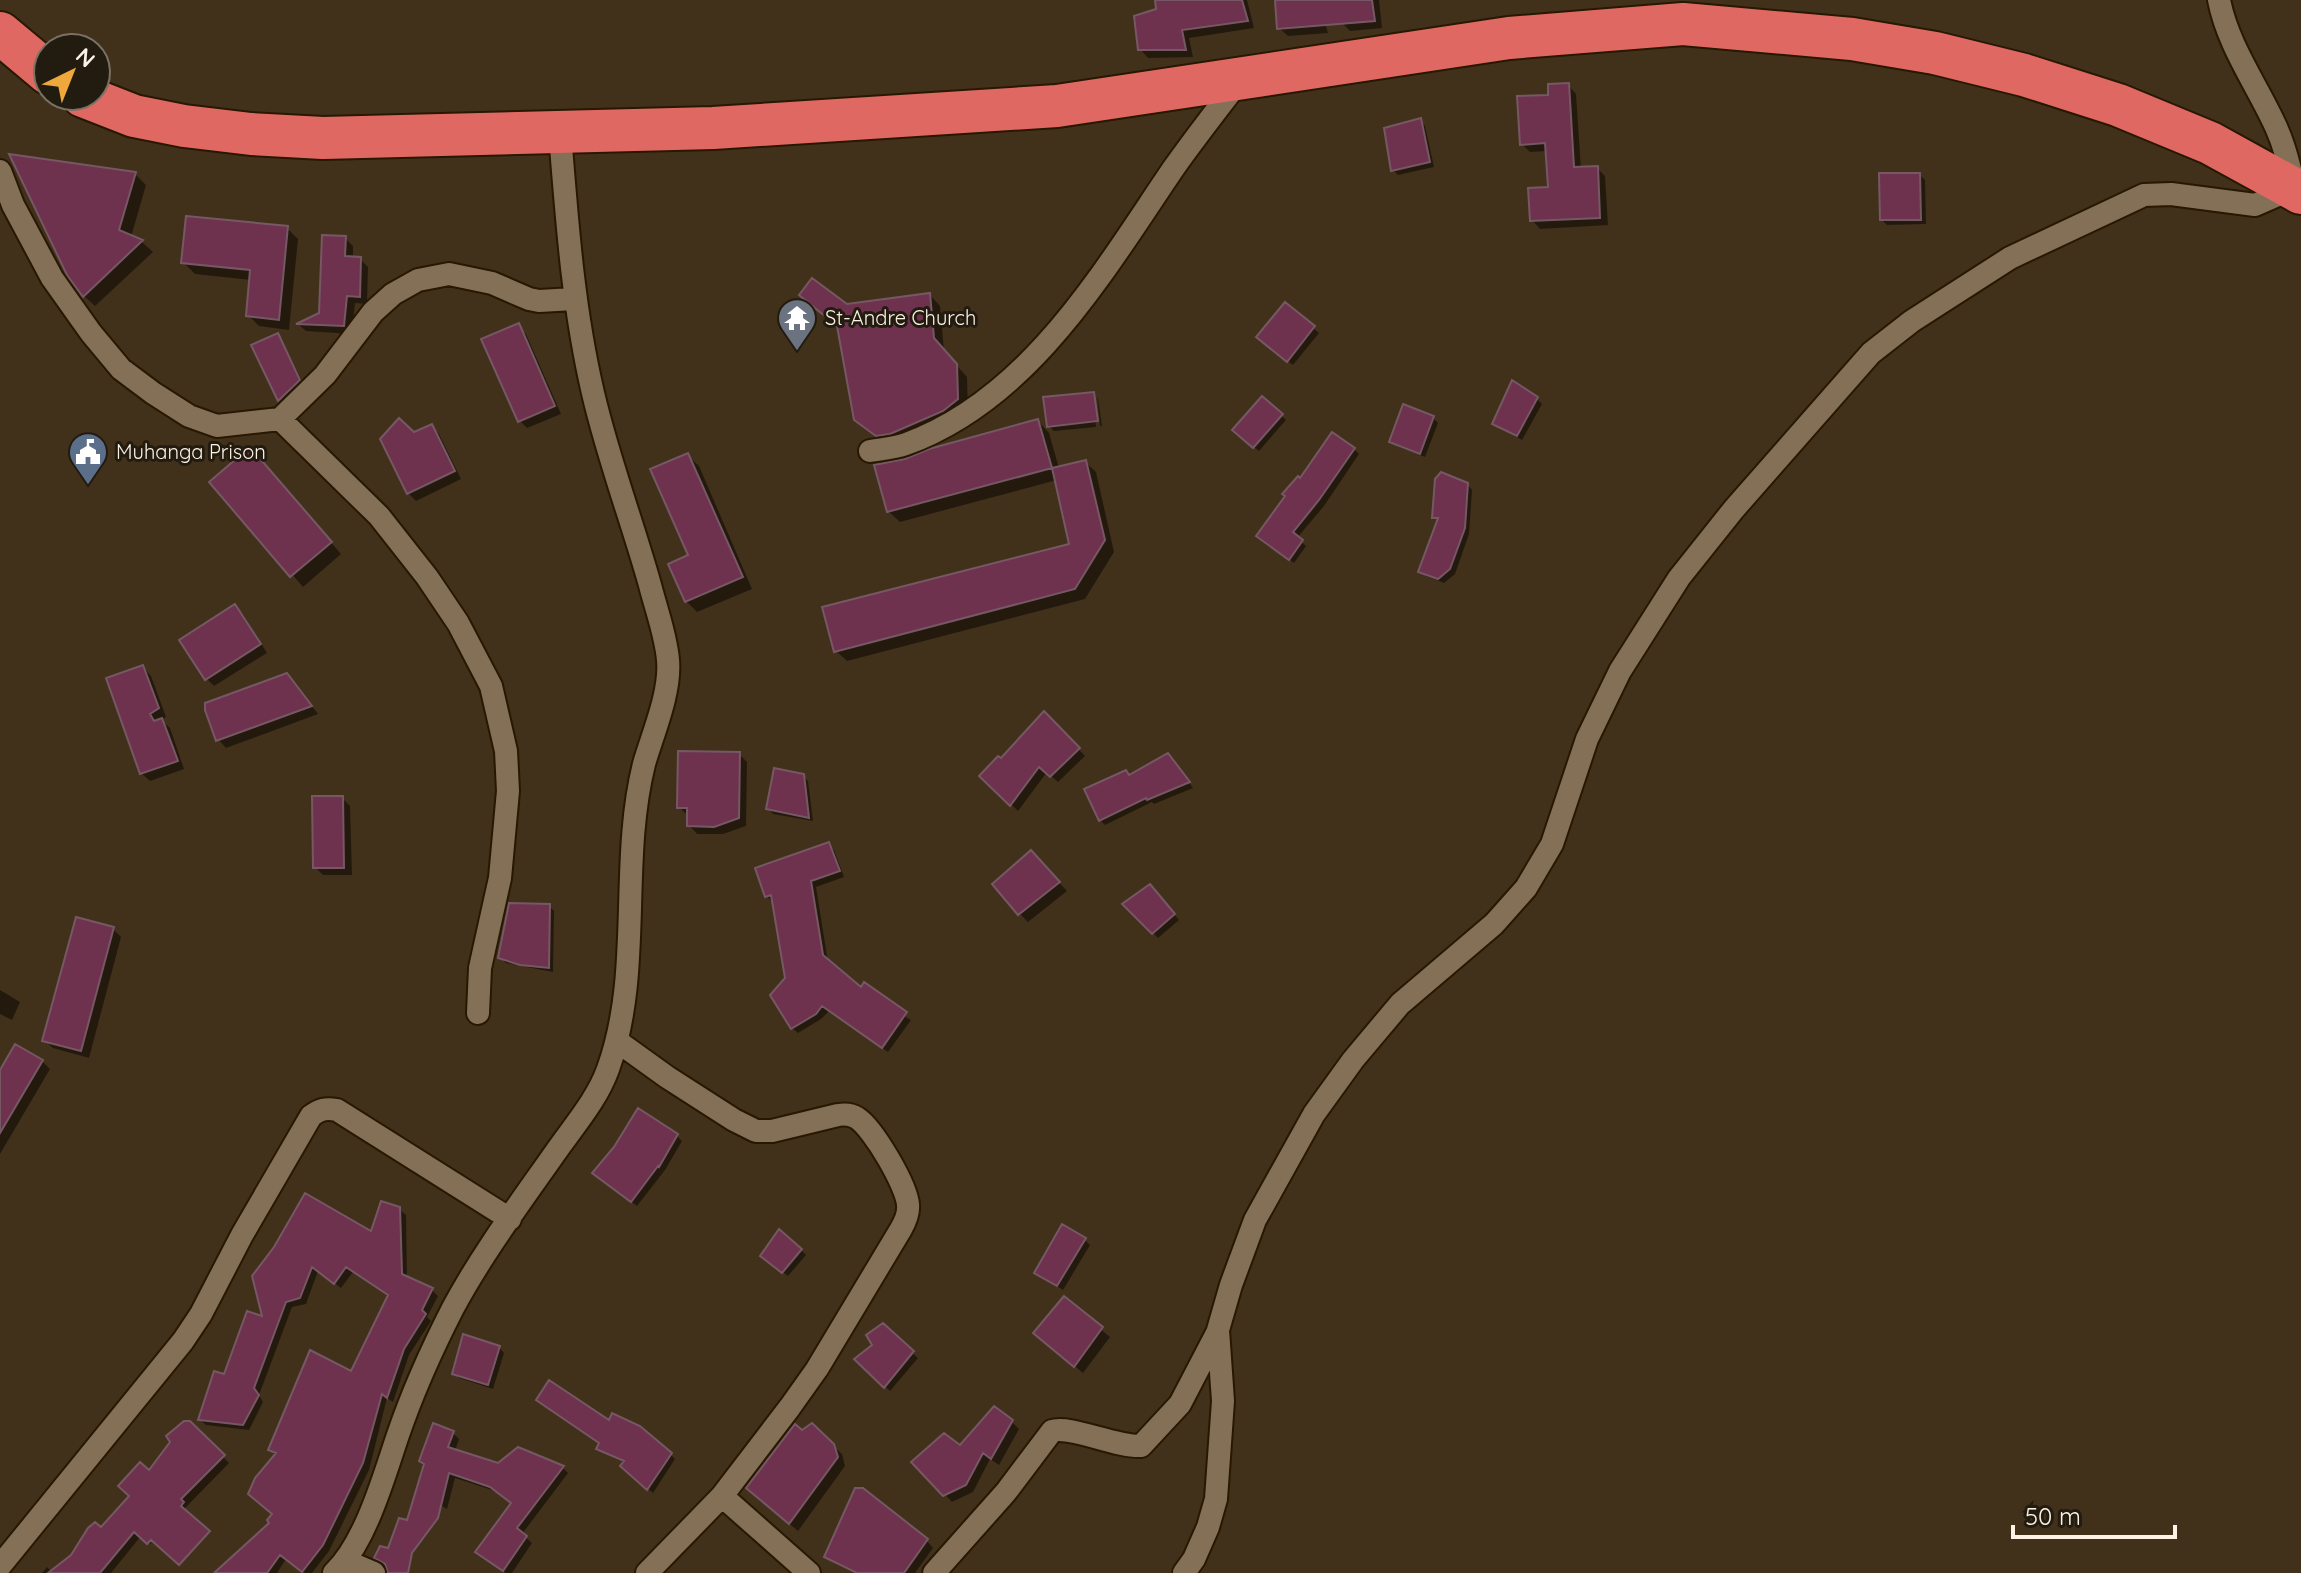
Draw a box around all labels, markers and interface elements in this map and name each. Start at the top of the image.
north arrow [32,32,112,112]
text: N [70,42,101,73]
temple icon: St-Andre Church [776,297,818,352]
place label: St-Andre Church [825,305,976,330]
public building icon: Muhanga Prison [67,431,109,486]
place label: Muhanga Prison [116,439,266,464]
scale bar [2013,1489,2175,1539]
text: 50 m [2025,1501,2081,1531]

